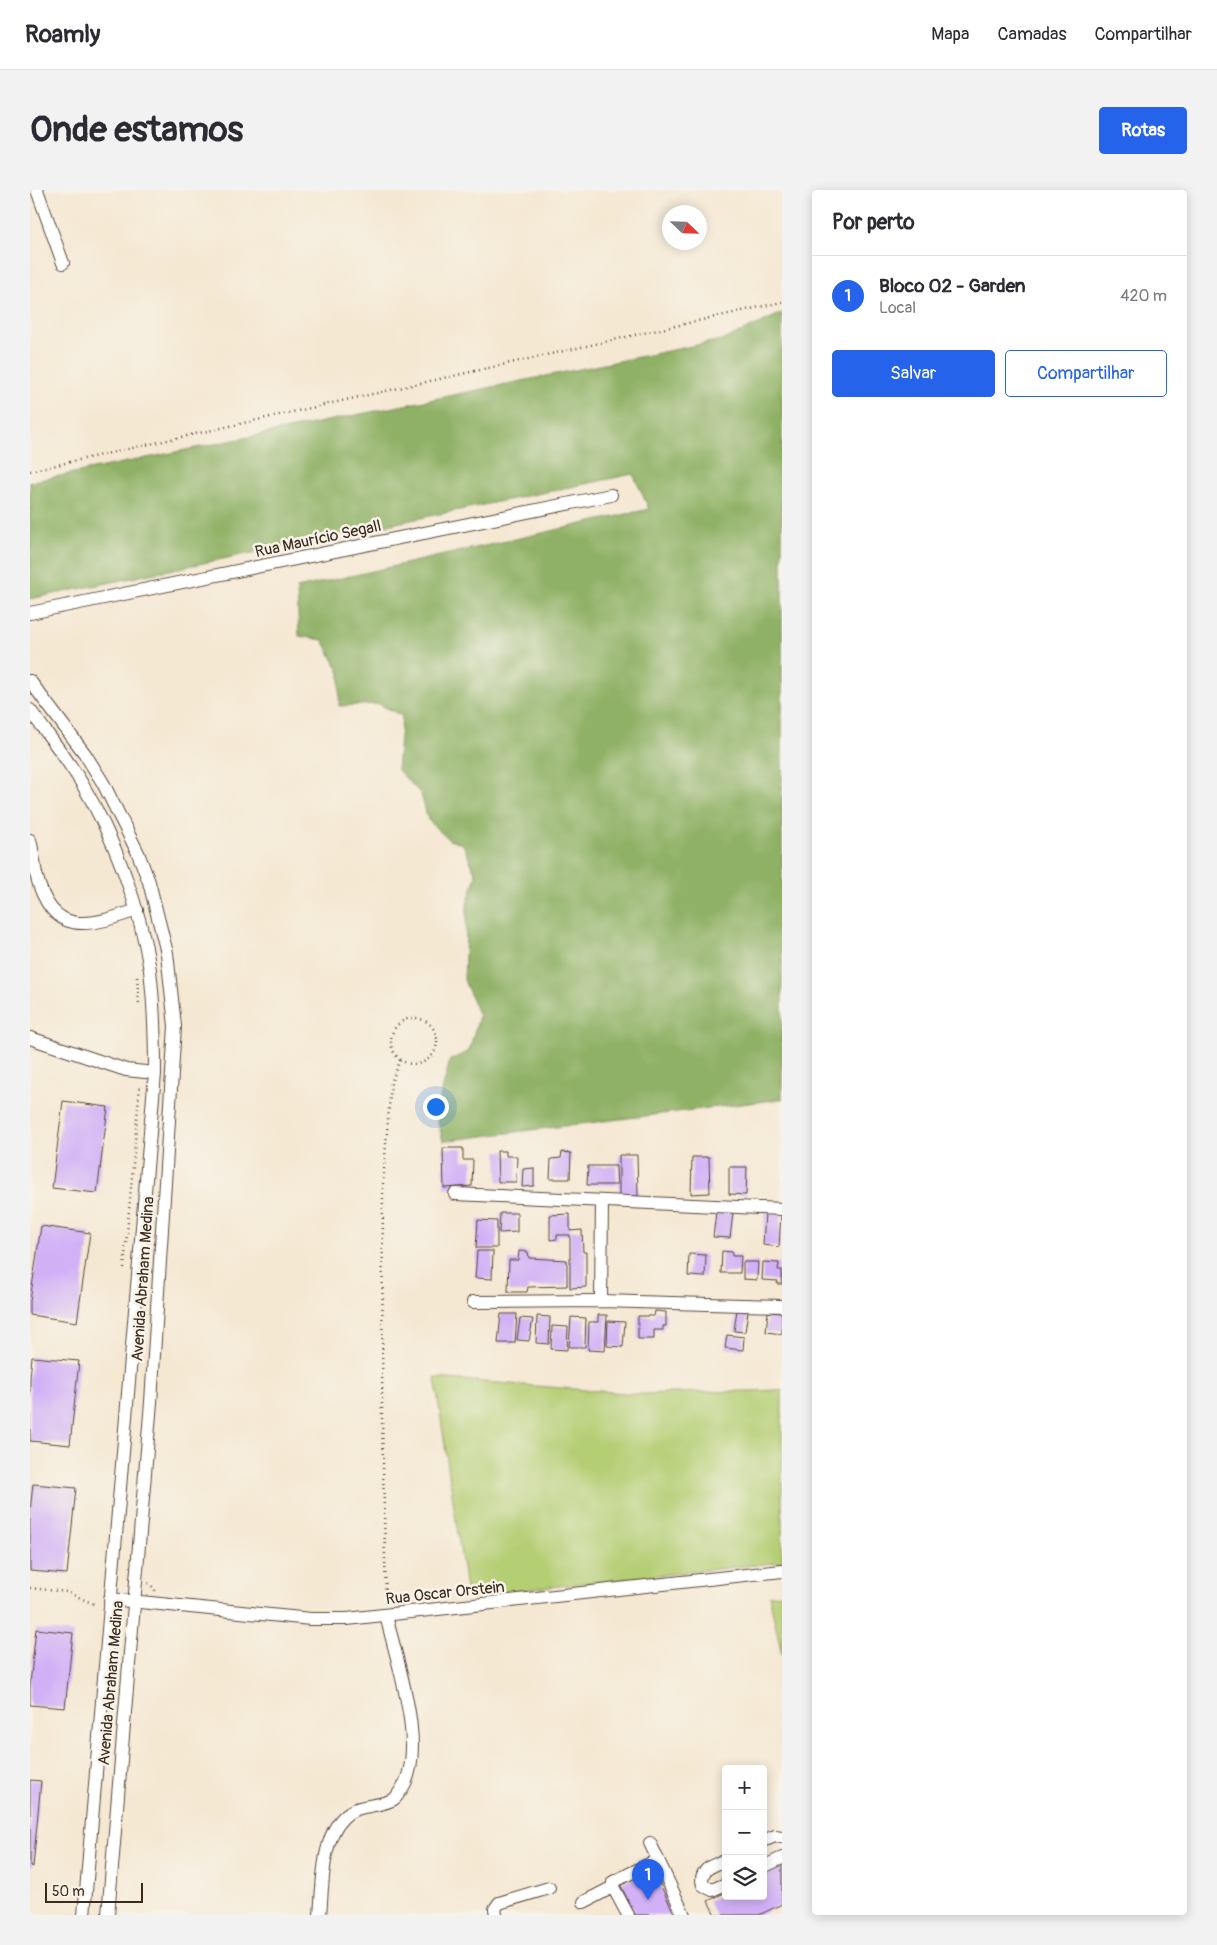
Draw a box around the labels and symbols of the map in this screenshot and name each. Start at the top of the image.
north arrow [662,205,707,250]
street label: Rua Maurício Segall [253,516,383,562]
your location [423,1094,449,1120]
street label: Avenida Abraham Medina [127,1196,159,1362]
street label: Rua Oscar Orstein [385,1577,505,1609]
street label: Avenida Abraham Medina [94,1600,128,1766]
pin: 1 [632,1859,664,1900]
scale bar [45,1880,142,1903]

